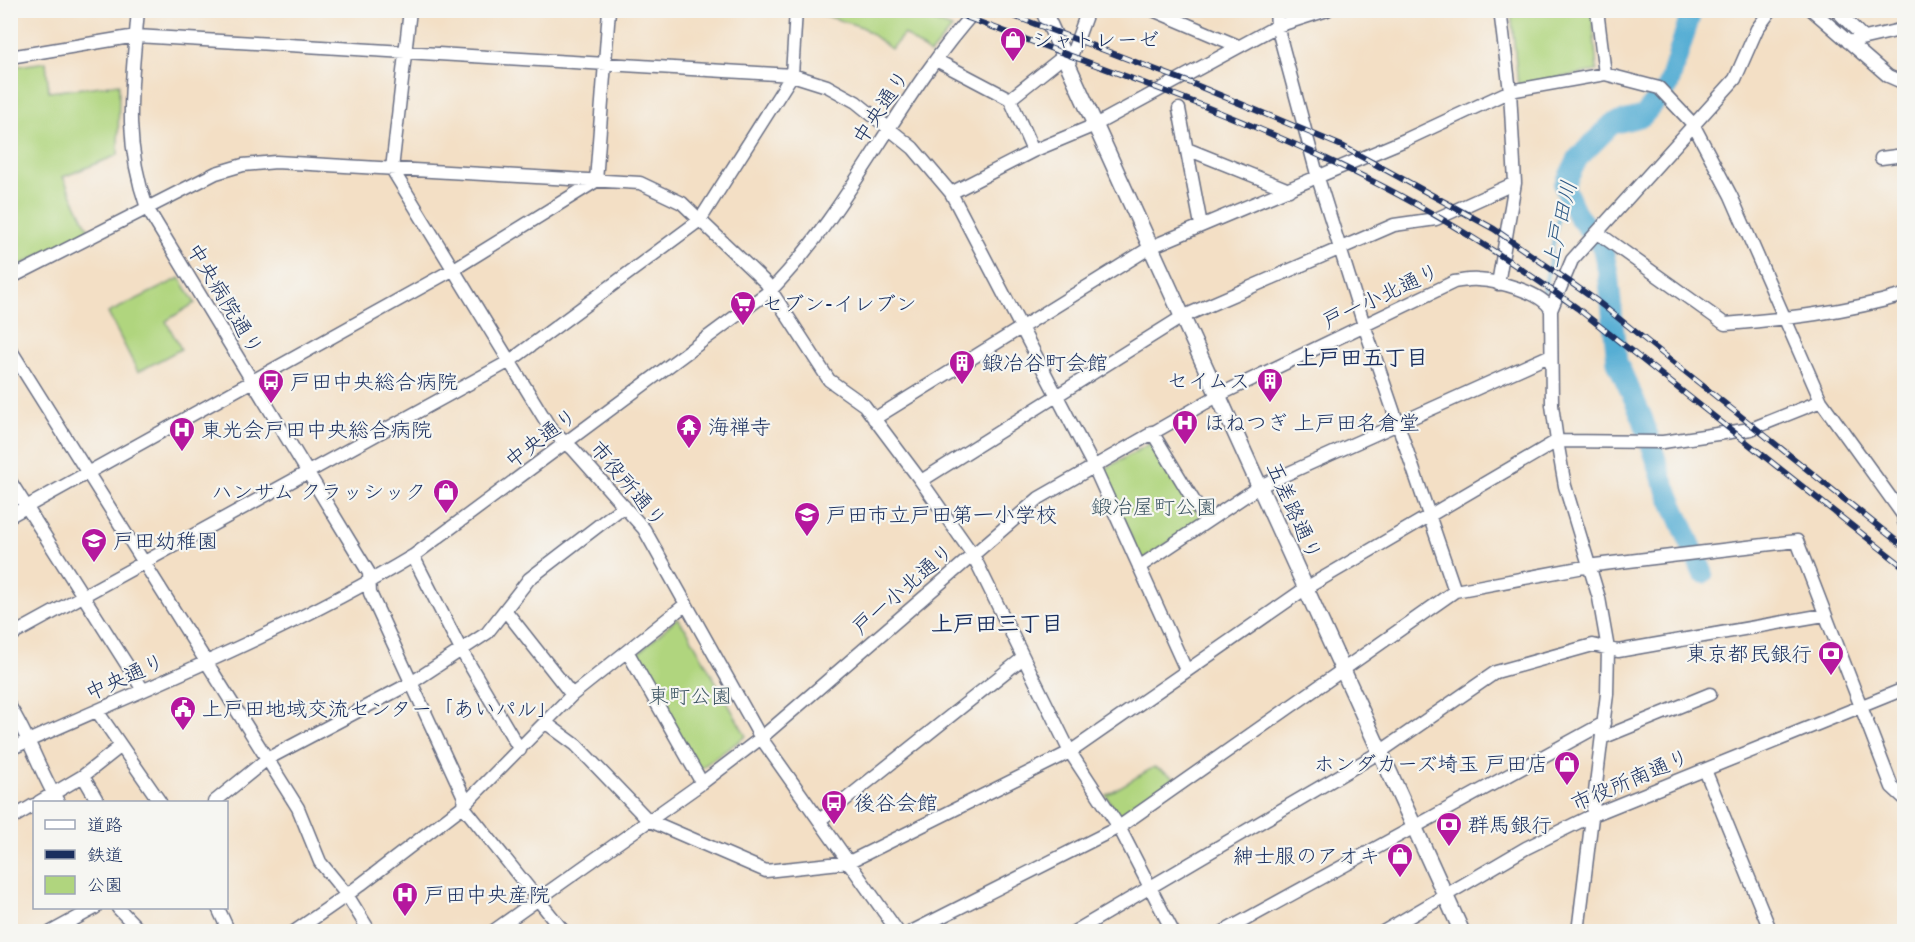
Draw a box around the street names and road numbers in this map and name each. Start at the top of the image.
street label: 中央通り [848,65,915,149]
street label: 中央病院通り [181,239,268,360]
street label: 戸一小北通り [1319,258,1444,334]
street label: 中央通り [500,403,582,474]
street label: 市役所通り [584,436,671,533]
street label: 五差路通り [1261,458,1326,564]
street label: 戸一小北通り [848,539,959,640]
street label: 中央通り [82,649,169,706]
street label: 市役所南通り [1567,744,1693,817]

